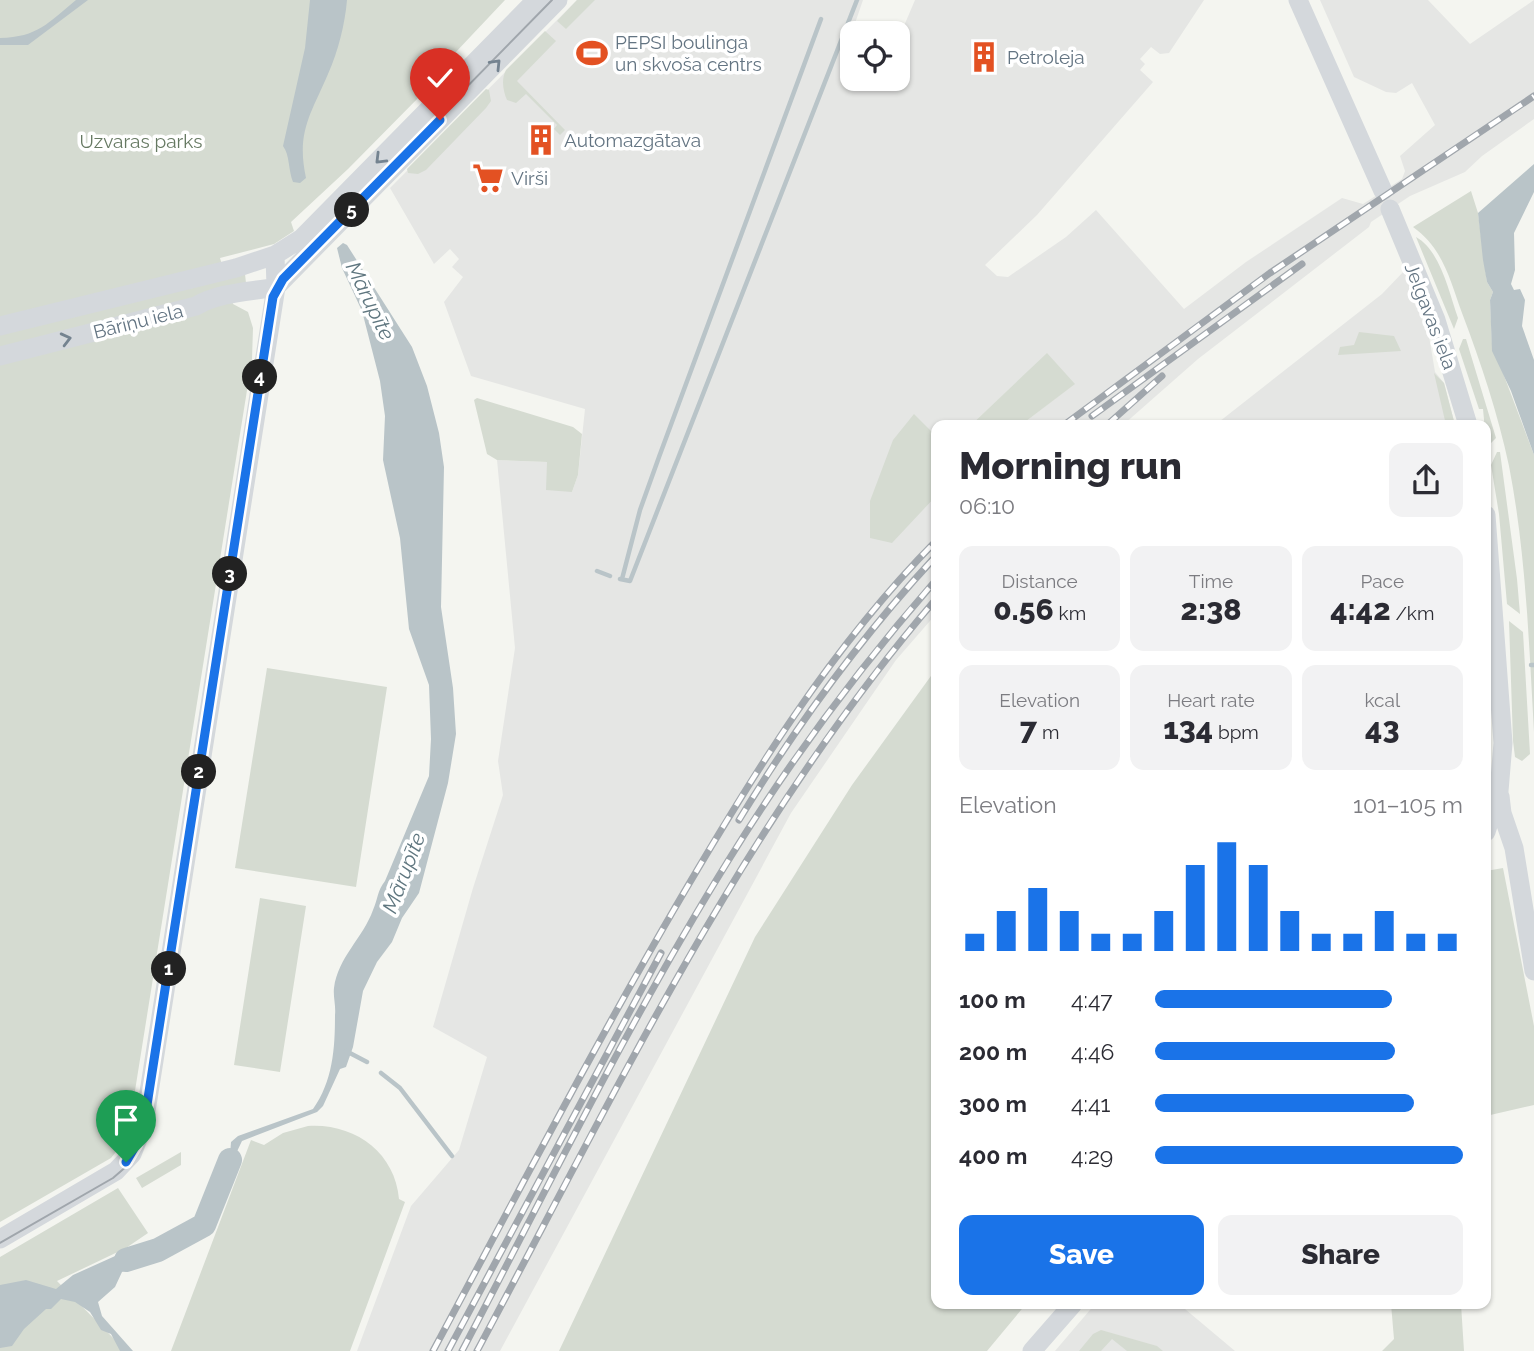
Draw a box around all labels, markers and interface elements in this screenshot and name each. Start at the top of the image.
map controls [840,21,910,91]
button: locate [840,21,910,91]
place label: PEPSI boulinga un skvoša centrs [615,31,762,75]
sports icon: PEPSI boulinga un skvoša centrs [575,36,609,70]
building icon: Petroleja [967,40,1001,74]
place label: Petroleja [1007,46,1085,68]
pin [410,48,470,120]
icon: check [421,59,459,97]
one-way arrow [487,59,500,72]
building icon: Automazgātava [524,123,558,157]
place label: Automazgātava [564,129,701,151]
park label: Uzvaras parks [80,130,202,152]
one-way arrow [376,151,388,163]
supermarket icon: Virši [471,161,505,195]
place label: Virši [511,167,548,189]
pin: 5 [334,192,370,228]
text: 5 [346,198,357,220]
water label: Mārupīte [341,258,400,344]
street label: Jelgavas iela [1401,260,1461,372]
street label: Bāriņu iela [91,299,185,343]
one-way arrow [60,333,72,347]
pin: 4 [243,360,278,394]
text: 4 [254,365,265,387]
text: Morning run [959,443,1182,488]
button: share [1389,443,1463,517]
text: 06:10 [959,492,1015,519]
pin: 3 [212,556,247,592]
text: 3 [224,562,235,584]
text: Distance [1002,570,1078,592]
text: Time [1189,570,1233,592]
text: Pace [1361,570,1404,592]
text: 0.56 [993,592,1054,627]
text: 2:38 [1181,592,1241,627]
text: 4:42 [1330,592,1391,627]
text: km [1054,602,1086,624]
text: /km [1391,602,1434,624]
text: Elevation [999,689,1080,711]
text: Heart rate [1167,689,1255,711]
text: kcal [1365,689,1400,711]
text: 7 [1020,711,1037,746]
text: 134 [1163,711,1213,746]
text: 43 [1365,711,1400,746]
text: m [1037,721,1059,743]
text: bpm [1213,721,1259,743]
pin: 2 [182,754,216,790]
text: 2 [193,760,204,782]
text: Elevation [959,791,1057,818]
text: 101–105 m [1353,791,1463,818]
water label: Mārupīte [377,829,430,916]
pin: 1 [152,951,186,986]
text: 1 [164,957,173,979]
text: 100 m [959,986,1026,1013]
text: 4:47 [1071,986,1113,1013]
text: 200 m [959,1038,1027,1065]
text: 4:46 [1071,1038,1114,1065]
pin [96,1090,156,1162]
text: 300 m [959,1090,1027,1117]
text: 4:41 [1071,1090,1110,1117]
icon: arrive [107,1101,145,1139]
text: 400 m [959,1142,1027,1169]
text: 4:29 [1071,1142,1113,1169]
button: Save [959,1215,1204,1295]
button: Share [1218,1215,1463,1295]

